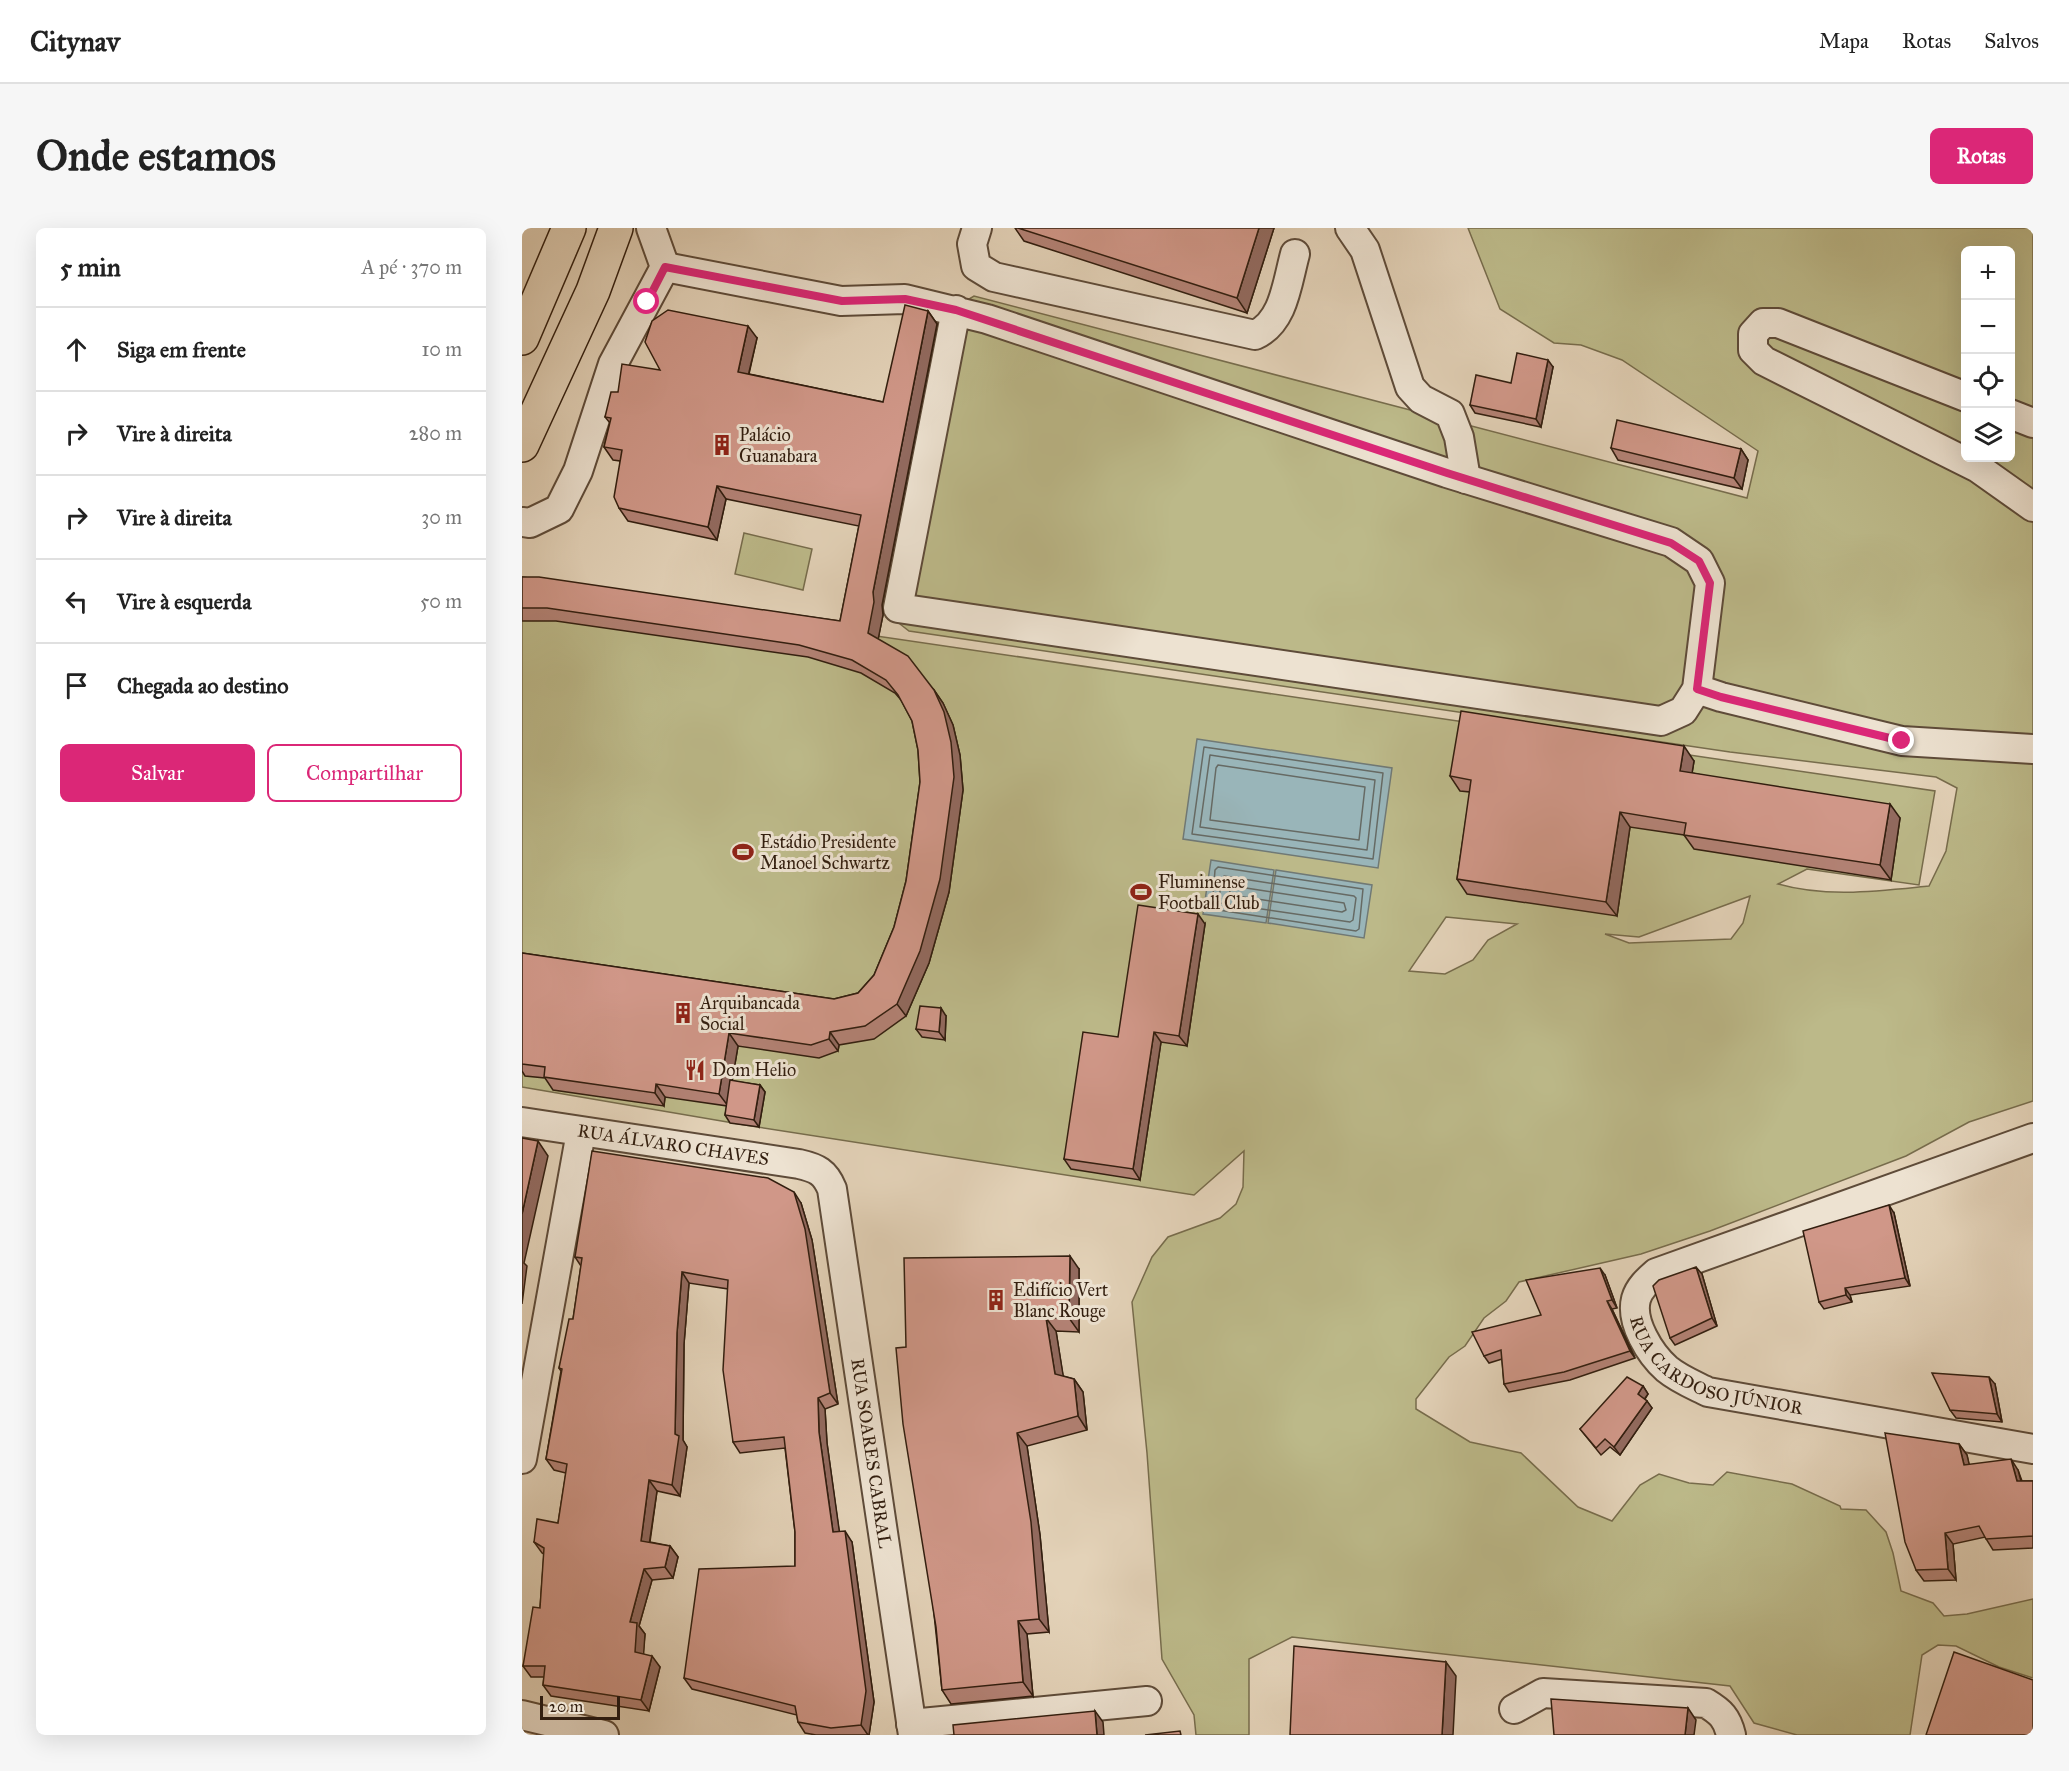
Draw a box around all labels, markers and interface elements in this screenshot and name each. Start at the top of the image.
text: Citynav [30,24,120,59]
text: Mapa [1819,28,1869,54]
text: Rotas [1902,28,1951,54]
text: Salvos [1984,28,2039,54]
button: Rotas [1930,128,2033,184]
text: Onde estamos [36,130,276,182]
map controls [1961,246,2015,462]
button: + [1961,246,2015,300]
text: 5 min [60,251,121,283]
text: A pé · 370 m [361,255,462,279]
route start [633,288,659,314]
button: − [1961,300,2015,354]
icon: ahead [60,333,93,366]
text: Siga em frente [117,336,246,363]
text: 10 m [421,337,462,361]
button: locate [1961,354,2015,408]
button: layers [1961,408,2015,462]
icon: right [60,417,93,450]
text: Vire à direita [117,420,232,447]
text: 280 m [409,421,462,445]
place label: Palácio Guanabara [739,424,818,467]
building icon: Palácio Guanabara [710,433,734,457]
icon: right [60,501,93,534]
text: Vire à direita [117,504,232,531]
text: 30 m [421,505,462,529]
icon: left [60,585,93,618]
text: Vire à esquerda [117,588,251,615]
text: 50 m [420,589,462,613]
icon: arrive [60,669,93,702]
text: Chegada ao destino [117,672,288,699]
route end [1888,727,1914,753]
button: Salvar [60,744,255,802]
button: Compartilhar [267,744,462,802]
place label: Estádio Presidente Manoel Schwartz [760,831,896,874]
sports icon: Estádio Presidente Manoel Schwartz [731,840,755,864]
place label: Fluminense Football Club [1158,871,1260,914]
sports icon: Fluminense Football Club [1129,880,1153,904]
place label: Arquibancada Social [699,992,800,1035]
building icon: Arquibancada Social [671,1001,695,1025]
restaurant icon: Dom Helio [683,1058,707,1082]
place label: Dom Helio [712,1059,796,1081]
street label: RUA ÁLVARO CHAVES [576,1120,770,1170]
place label: Edifício Vert Blanc Rouge [1013,1279,1109,1323]
building icon: Edifício Vert Blanc Rouge [984,1288,1008,1312]
street label: RUA CARDOSO JÚNIOR [1625,1314,1806,1420]
street label: RUA SOARES CABRAL [846,1357,896,1550]
scale bar [540,1693,620,1720]
text: 20 m [549,1697,583,1716]

